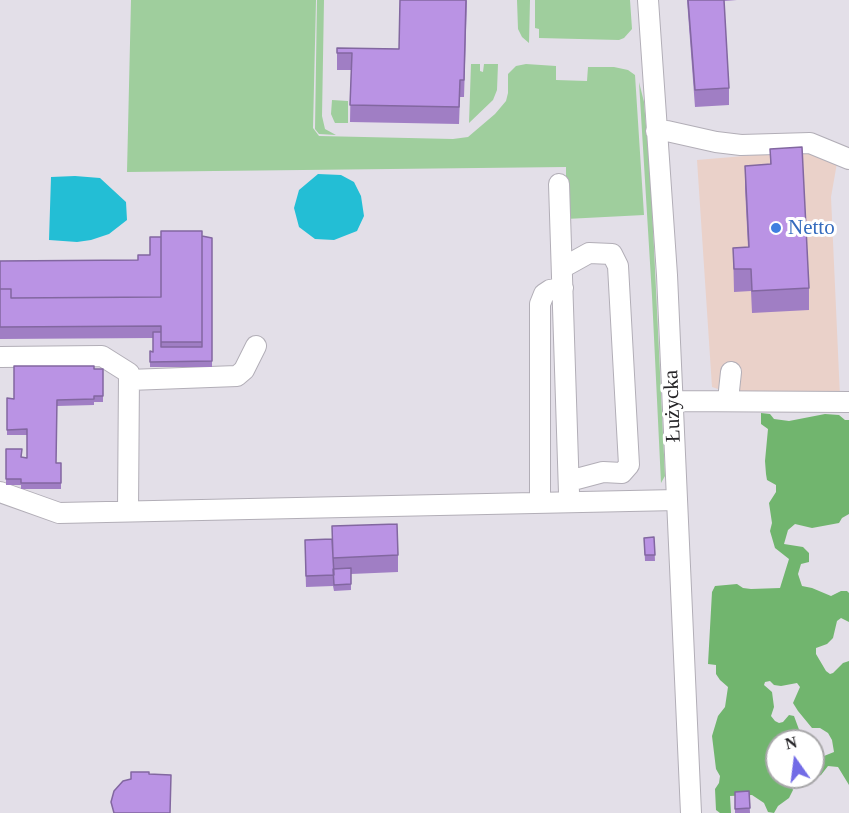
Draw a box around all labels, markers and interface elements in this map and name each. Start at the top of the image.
place label: Netto [788,215,835,241]
marker: Netto [769,221,783,235]
street label: Łużycka [659,369,687,443]
north arrow [765,729,825,789]
text: N [783,733,799,753]

